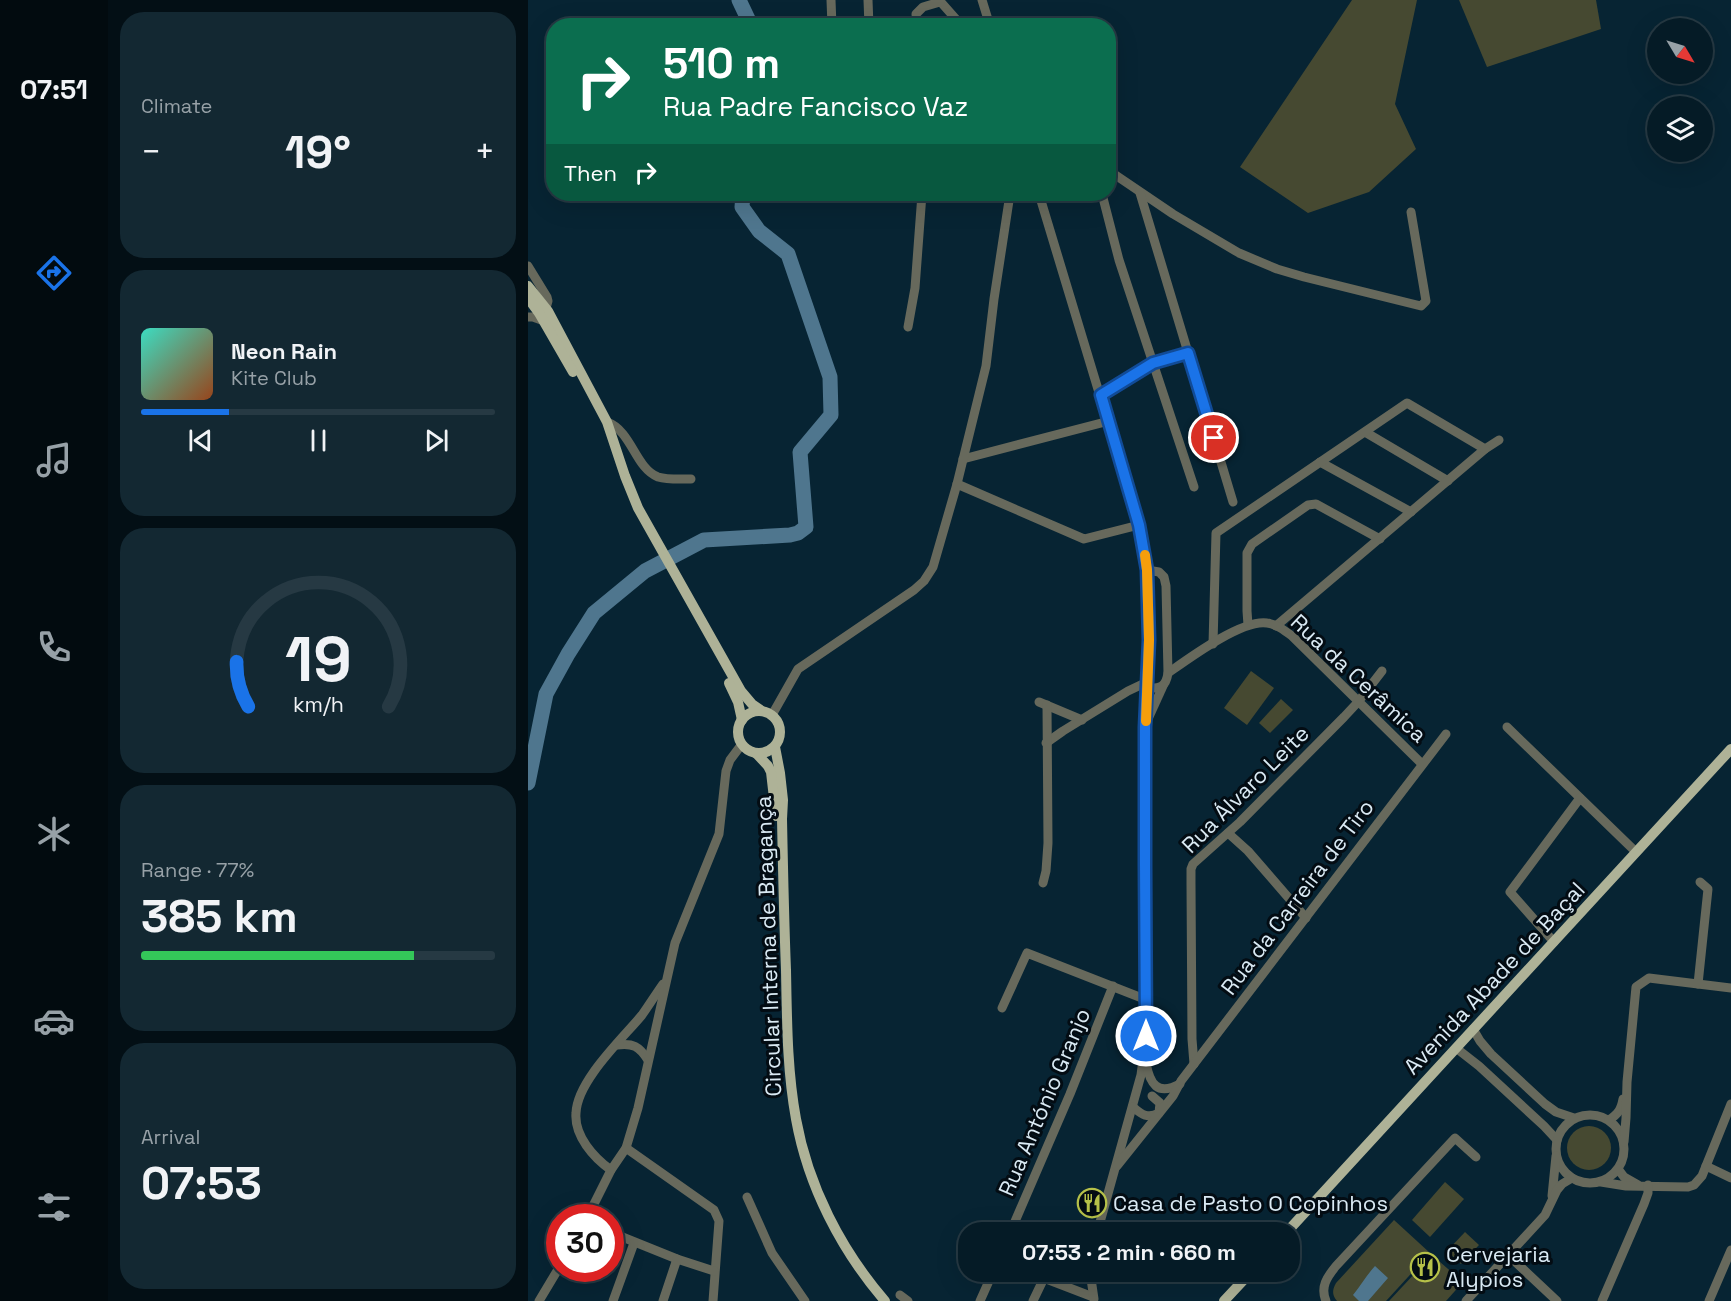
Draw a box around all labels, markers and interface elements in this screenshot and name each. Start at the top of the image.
north arrow [1647,18,1713,84]
map controls [1647,18,1713,162]
text: 510 m [663,37,780,90]
icon: right [564,42,642,120]
text: 07:51 [20,72,88,107]
text: Rua Padre Fancisco Vaz [663,89,968,124]
text: Climate [141,93,212,119]
button: layers [1647,96,1713,162]
text: 19° [285,124,351,181]
text: − [141,131,161,173]
text: + [475,131,495,173]
icon: right [629,156,662,189]
text: Then [564,159,617,187]
icon: directions [33,252,75,294]
text: Neon Rain [231,337,337,365]
text: Kite Club [231,365,317,391]
pin [1188,412,1239,463]
icon: arrive [1197,421,1230,454]
icon: previous [184,424,217,457]
icon: pause [302,424,335,457]
icon: next [420,424,453,457]
icon: music [33,439,75,481]
street label: Rua da Cerâmica [1285,608,1433,748]
text: 19 [285,621,351,700]
icon: phone [33,626,75,668]
text: km/h [292,692,344,719]
street label: Rua Álvaro Leite [1175,719,1315,859]
street label: Rua da Carreira de Tiro [1214,794,1380,1000]
street label: Circular Interna de Bragança [749,795,787,1097]
icon: climate [33,813,75,855]
text: Range · 77% [141,857,254,883]
street label: Avenida Abade de Baçal [1397,876,1591,1080]
text: 385 km [141,888,298,945]
icon: car [33,1000,75,1042]
street label: Rua António Granjo [992,1004,1096,1200]
position arrow [1114,1004,1178,1068]
text: Arrival [141,1124,200,1150]
text: 07:53 [141,1155,262,1212]
icon: filters [33,1186,75,1228]
restaurant icon: Casa de Pasto O Copinhos [1076,1187,1108,1219]
place label: Casa de Pasto O Copinhos [1113,1189,1388,1217]
speed limit sign: 30 [546,1204,624,1282]
text: 07:53 · 2 min · 660 m [1022,1238,1236,1266]
place label: Cervejaria Alypios [1446,1240,1551,1293]
restaurant icon: Cervejaria Alypios [1409,1251,1441,1283]

